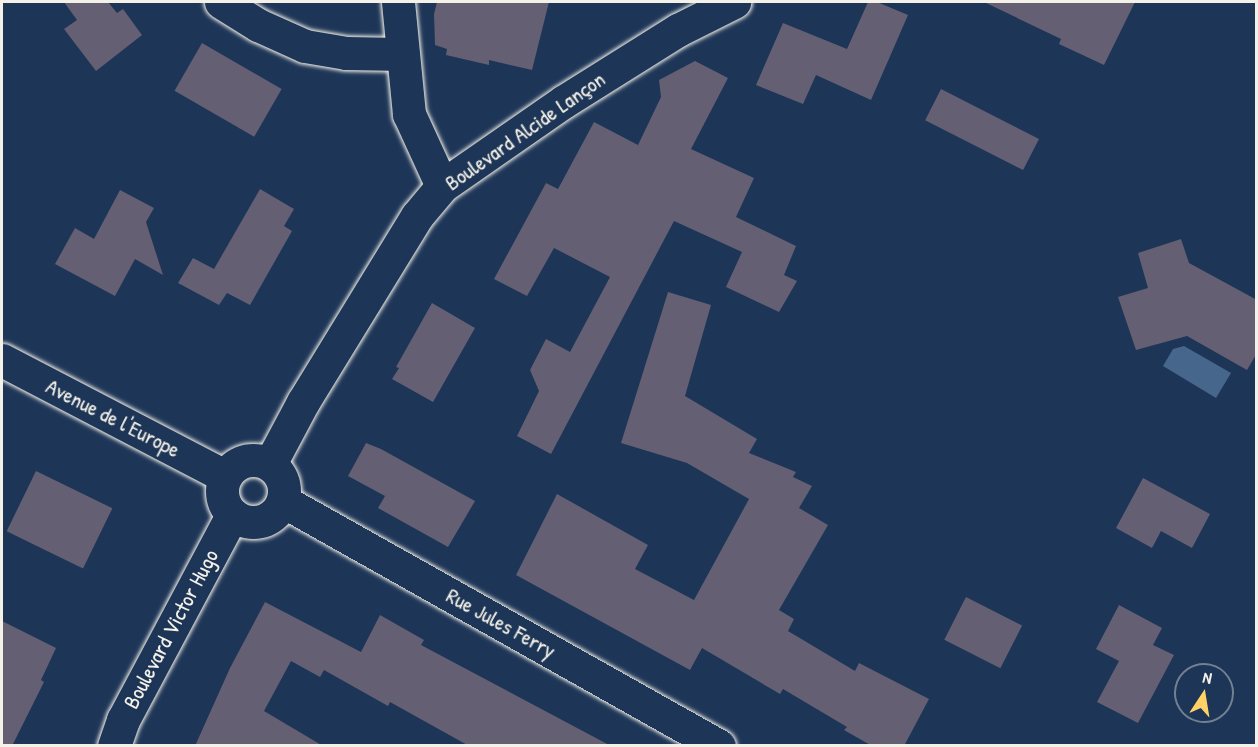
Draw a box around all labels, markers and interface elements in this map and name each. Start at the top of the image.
street label: Boulevard Alcide Lançon [440,66,610,196]
street label: Avenue de l'Europe [42,373,184,463]
street label: Boulevard Victor Hugo [118,545,224,713]
street label: Rue Jules Ferry [442,582,560,664]
north arrow [1174,663,1234,723]
text: N [1201,666,1214,689]

